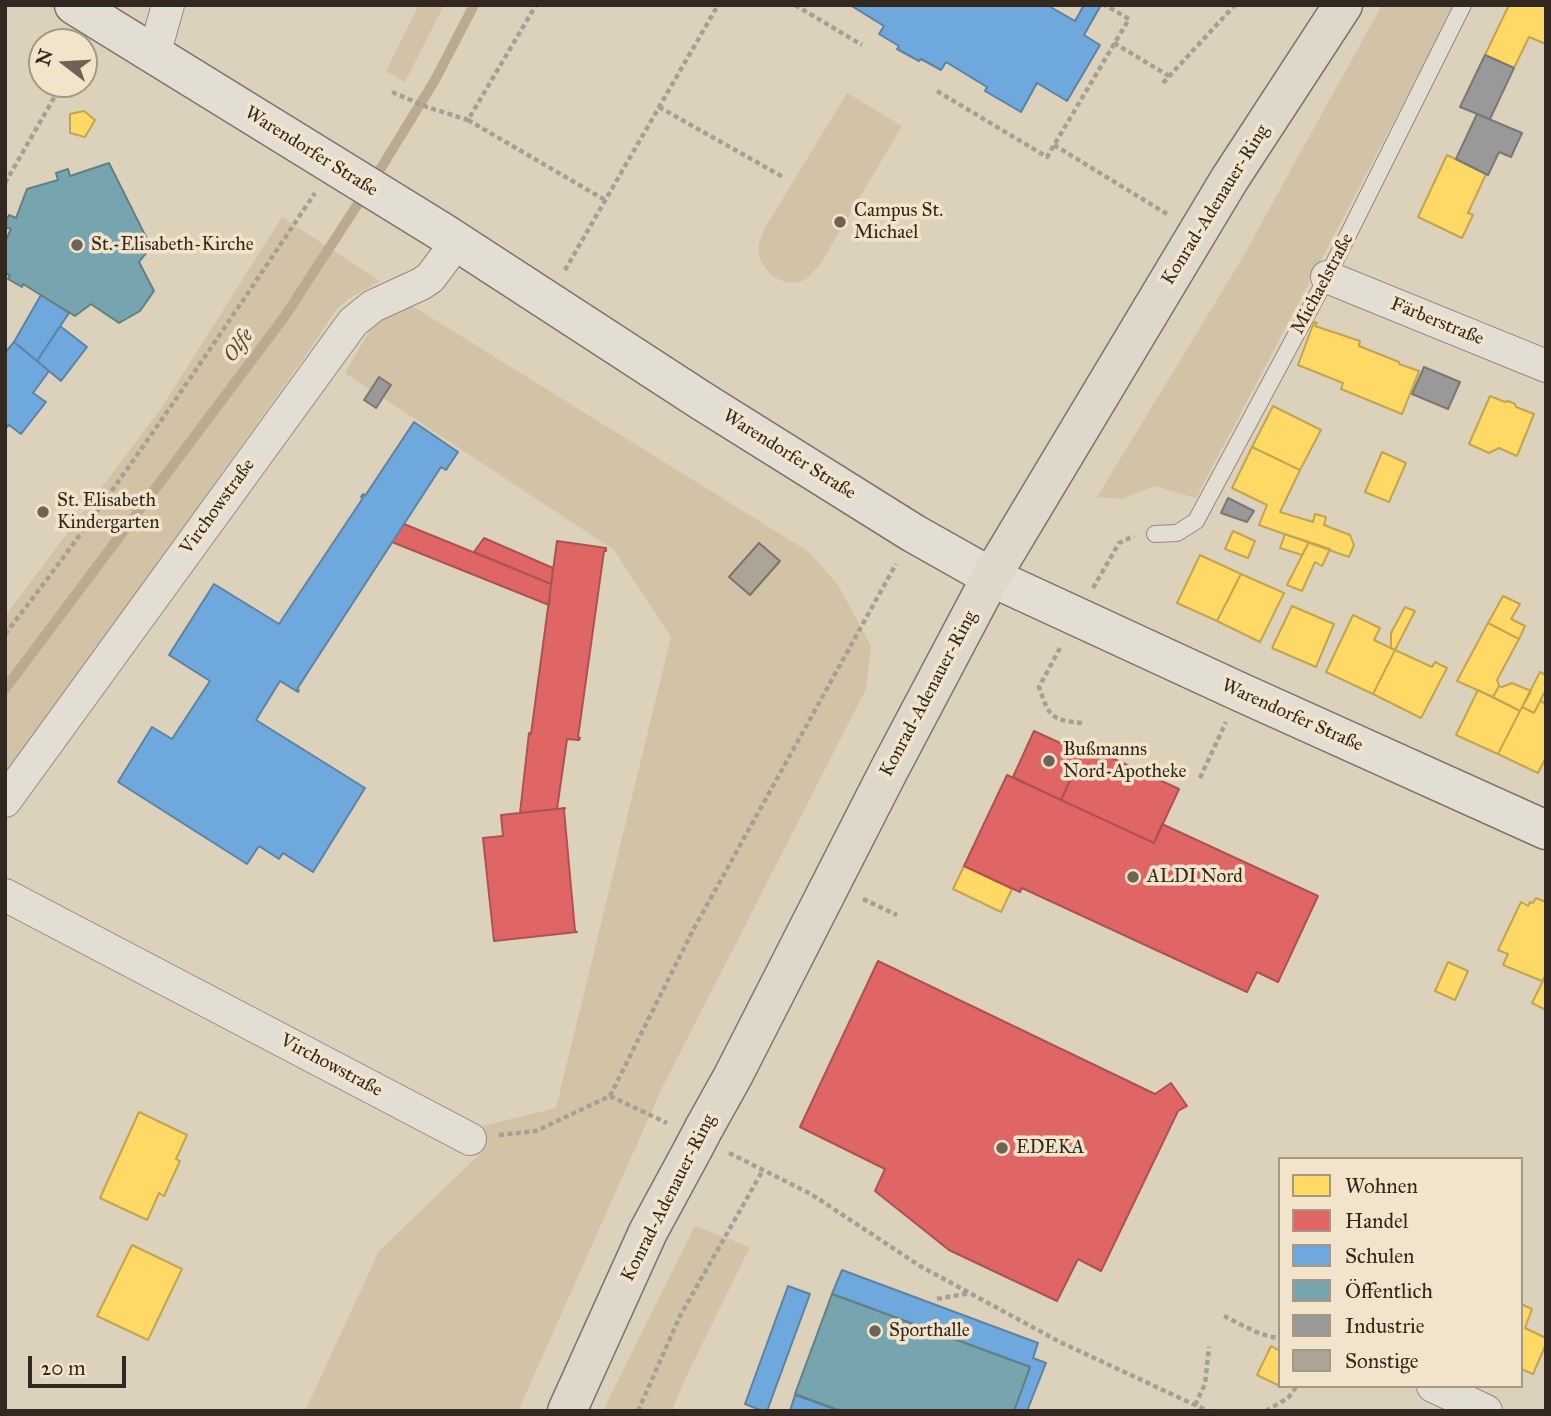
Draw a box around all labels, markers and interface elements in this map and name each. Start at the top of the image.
north arrow [28,28,98,98]
text: N [31,46,58,68]
street label: Warendorfer Straße [240,102,382,202]
street label: Konrad-Adenauer-Ring [1157,121,1275,289]
place label: Campus St. Michael [854,200,943,244]
marker: Campus St. Michael [832,214,848,230]
street label: Michaelstraße [1287,230,1359,338]
place label: St.-Elisabeth-Kirche [91,234,254,256]
marker: St.-Elisabeth-Kirche [69,237,85,253]
street label: Färberstraße [1387,293,1487,351]
water label: Olfe [218,325,260,367]
street label: Warendorfer Straße [718,405,860,505]
street label: Virchowstraße [176,455,260,559]
place label: St. Elisabeth Kindergarten [57,490,159,534]
marker: St. Elisabeth Kindergarten [35,504,51,520]
street label: Konrad-Adenauer-Ring [876,607,982,781]
street label: Warendorfer Straße [1218,675,1366,757]
place label: Bußmanns Nord-Apotheke [1063,739,1186,783]
marker: Bußmanns Nord-Apotheke [1041,753,1057,769]
place label: ALDI Nord [1147,866,1243,888]
marker: ALDI Nord [1125,869,1141,885]
street label: Virchowstraße [276,1029,386,1103]
street label: Konrad-Adenauer-Ring [617,1110,721,1286]
place label: EDEKA [1016,1137,1084,1159]
marker: EDEKA [994,1140,1010,1156]
legend [1278,1157,1523,1388]
text: Wohnen [1345,1173,1418,1199]
text: Handel [1345,1208,1408,1234]
text: Schulen [1345,1243,1414,1269]
text: Öffentlich [1345,1278,1433,1304]
text: Industrie [1345,1313,1425,1339]
place label: Sporthalle [889,1320,970,1342]
marker: Sporthalle [867,1323,883,1339]
scale bar [32,1342,130,1386]
text: Sonstige [1345,1348,1419,1374]
text: 20 m [41,1355,86,1381]

